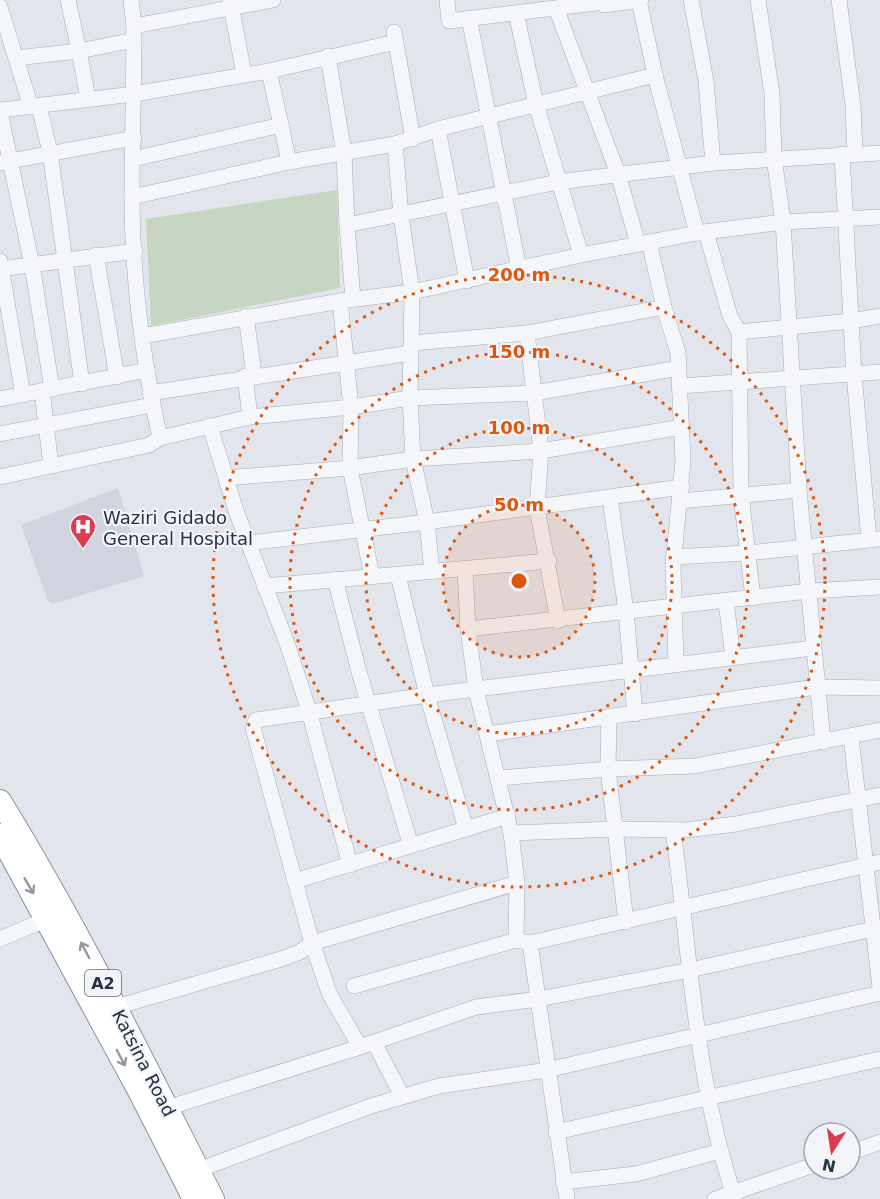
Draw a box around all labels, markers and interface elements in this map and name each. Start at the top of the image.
text: 200 m [488,264,550,285]
text: 150 m [488,341,550,362]
text: 100 m [488,417,550,438]
text: 50 m [494,494,544,515]
place label: Waziri Gidado General Hospital [103,507,253,549]
hospital icon: Waziri Gidado General Hospital [68,512,98,550]
centre of rings [509,571,529,591]
one-way arrow [23,877,35,894]
one-way arrow [79,941,90,959]
road number: A2 [85,970,121,996]
street label: Katsina Road [108,1006,180,1120]
one-way arrow [115,1049,127,1066]
north arrow [802,1121,862,1181]
text: N [820,1154,838,1176]

